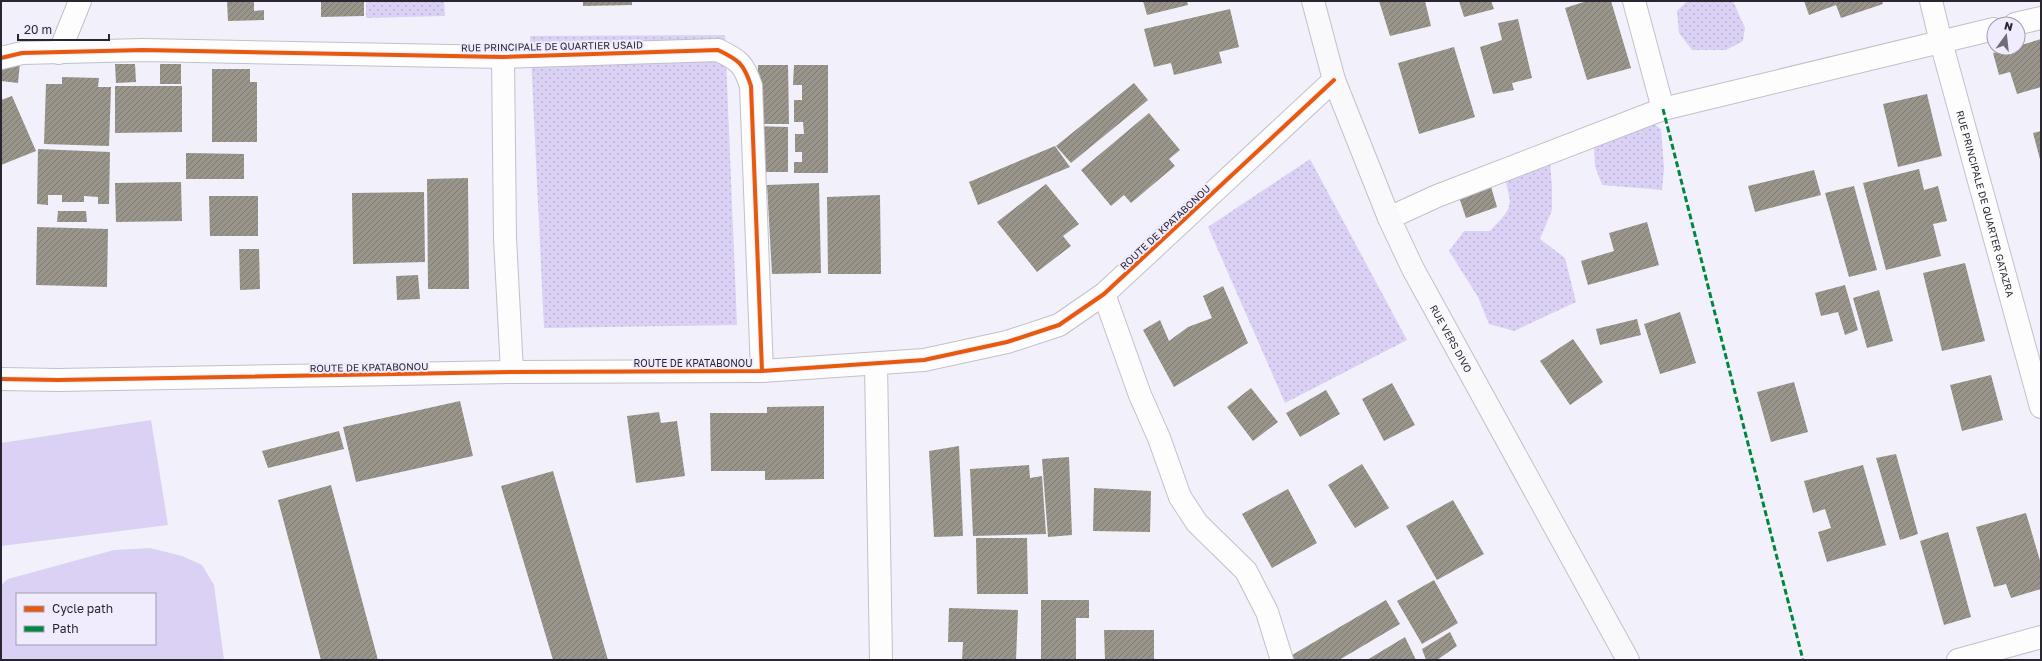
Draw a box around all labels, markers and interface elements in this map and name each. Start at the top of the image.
scale bar [18,16,109,42]
north arrow [1986,16,2026,56]
text: N [2003,18,2014,33]
text: 20 m [24,22,52,37]
street label: RUE PRINCIPALE DE QUARTIER USAID [461,38,643,54]
street label: RUE PRINCIPALE DE QUARTER GATAZRA [1954,109,2017,299]
street label: ROUTE DE KPATABONOU [1117,182,1213,272]
street label: RUE VERS DIVO [1428,303,1475,374]
street label: ROUTE DE KPATABONOU [634,357,752,369]
street label: ROUTE DE KPATABONOU [309,360,429,374]
legend [16,593,156,645]
text: Cycle path [52,601,113,616]
text: Path [52,621,79,636]

